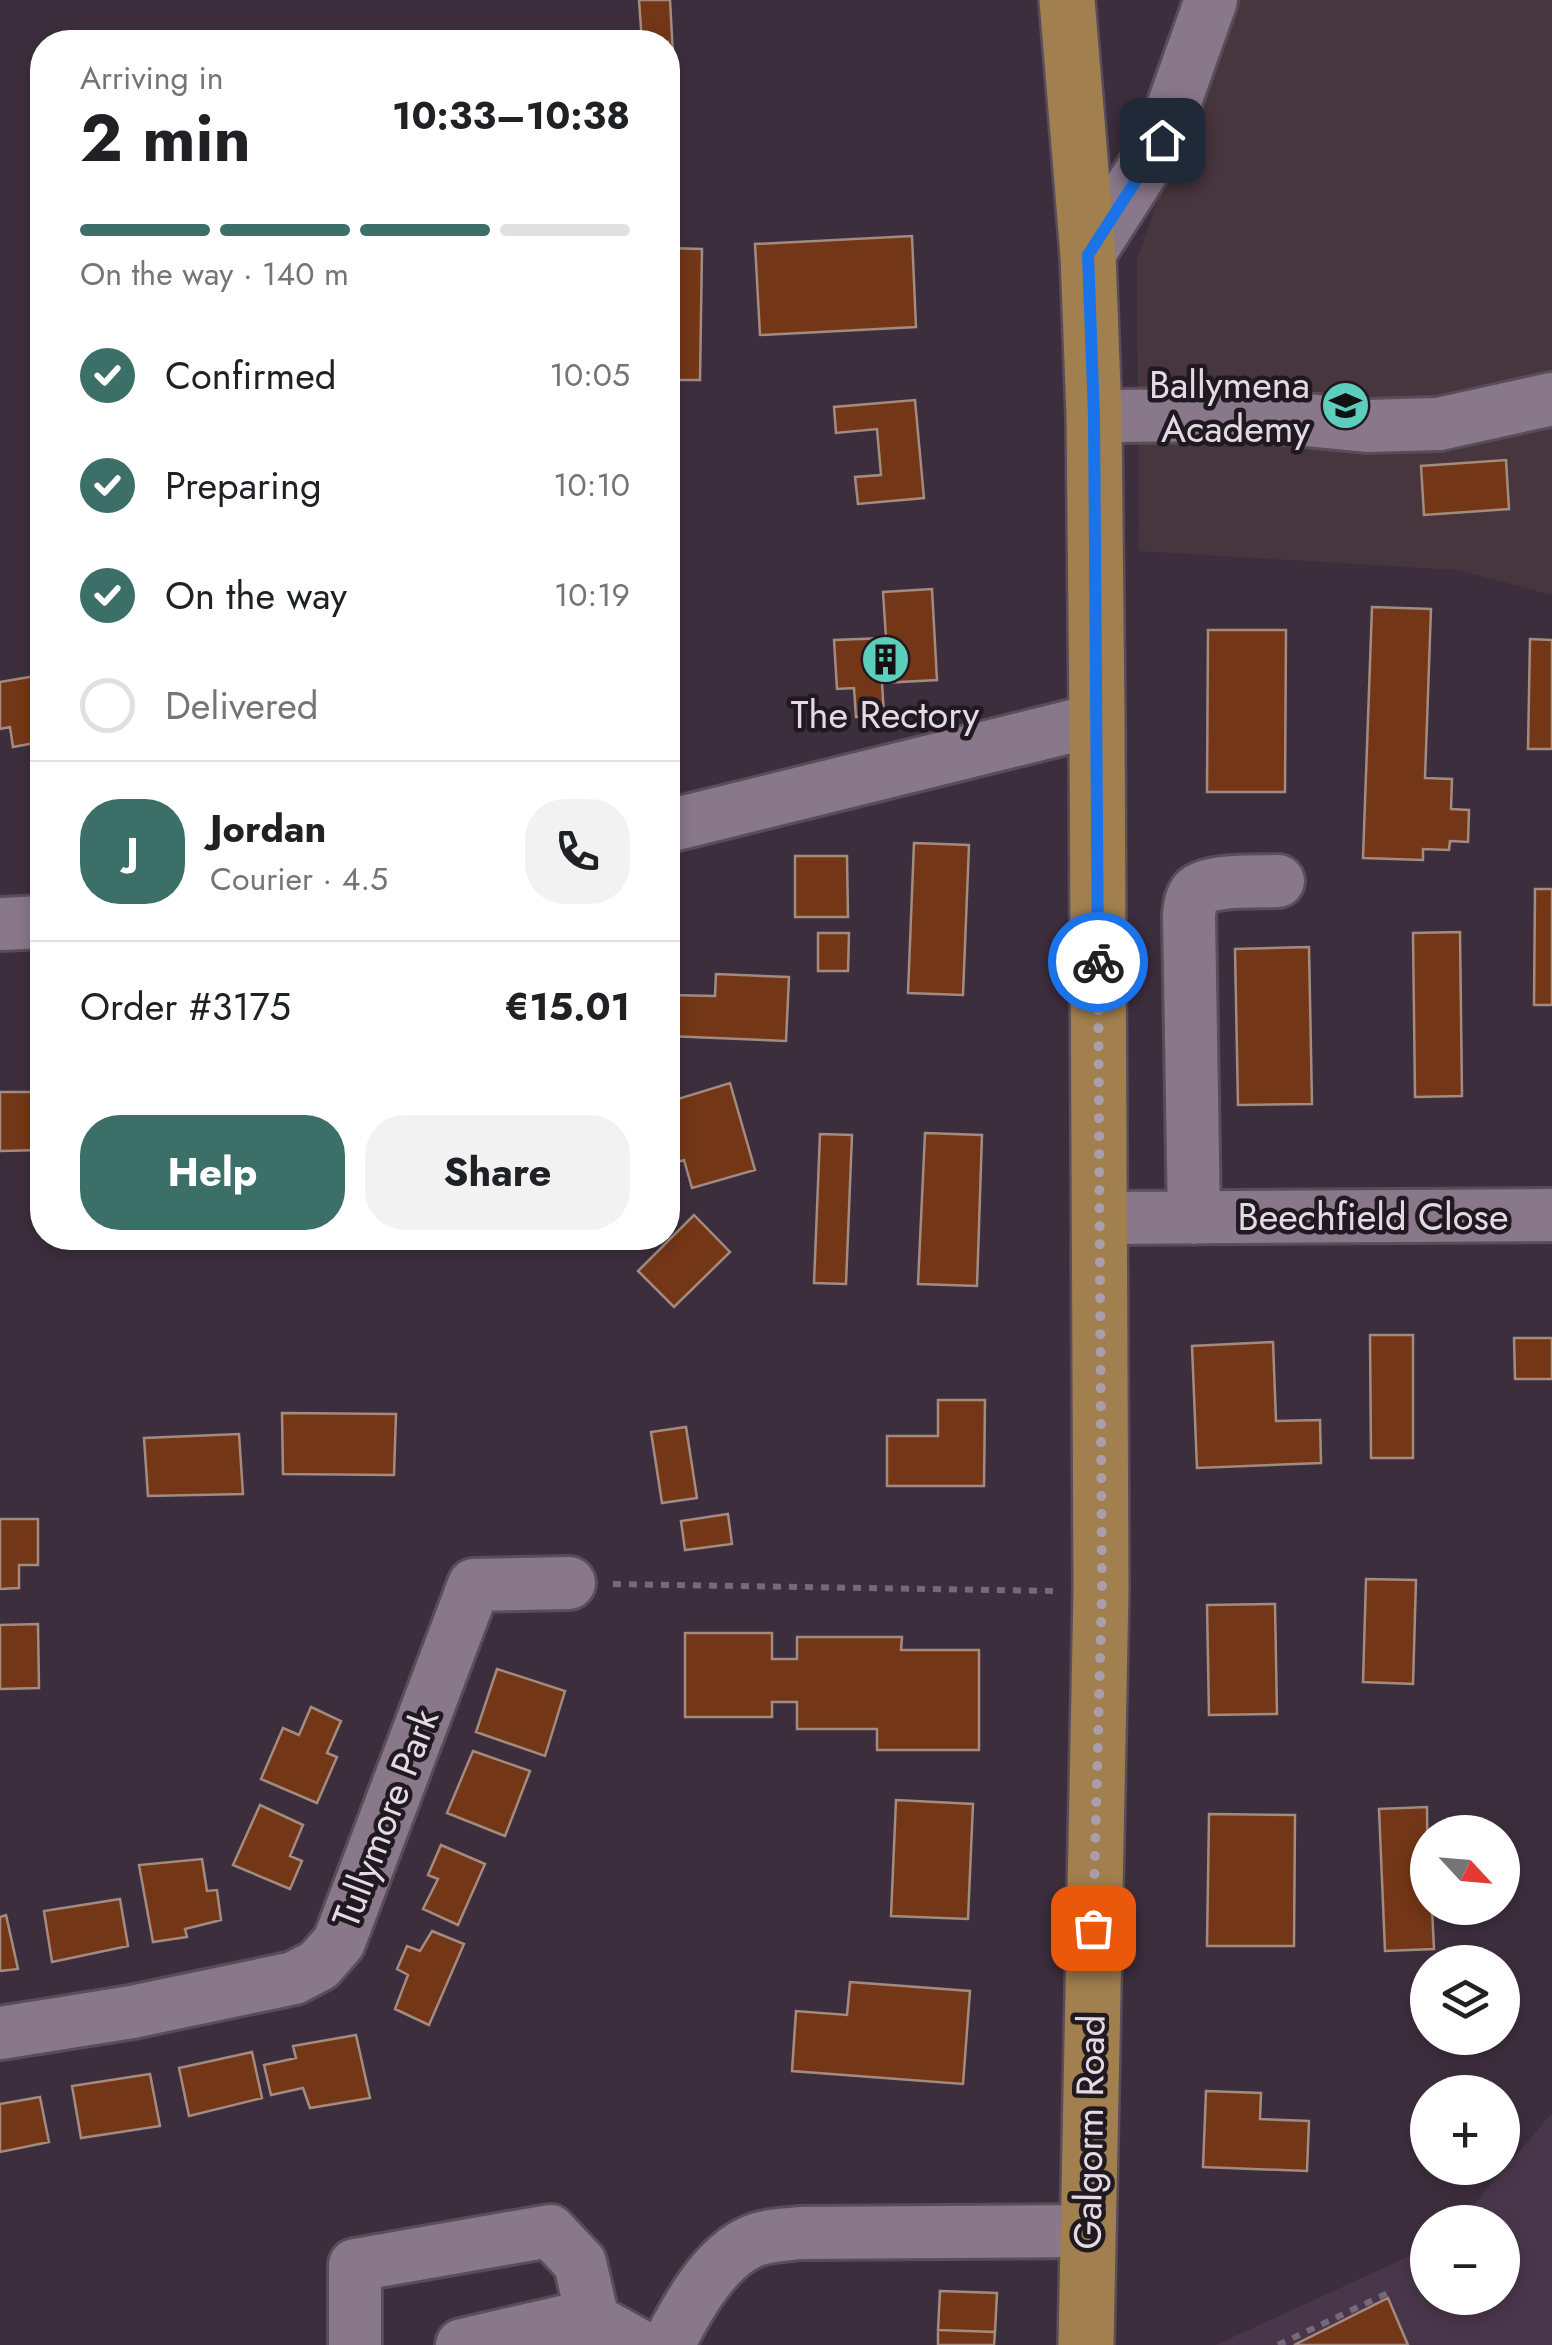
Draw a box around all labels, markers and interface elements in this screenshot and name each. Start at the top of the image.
text: Arriving in [80,55,224,101]
text: 10:33–10:38 [392,88,630,143]
text: 2 min [80,91,251,185]
pin [1120,98,1205,183]
icon: home [1135,113,1190,168]
text: On the way · 140 m [80,251,349,297]
icon: check [80,348,135,403]
text: Confirmed [165,348,336,403]
text: 10:05 [550,352,630,398]
place label: Ballymena Academy [1149,357,1310,456]
school or university icon: Ballymena Academy [1319,380,1371,432]
icon: check [80,458,135,513]
text: Preparing [165,458,322,513]
text: 10:10 [553,462,630,508]
icon: check [80,568,135,623]
text: On the way [165,568,347,623]
text: 10:19 [554,572,630,618]
building icon: The Rectory [859,634,911,686]
text: Delivered [165,678,318,733]
place label: The Rectory [791,687,979,742]
button: phone [525,799,630,904]
text: Jordan [210,801,326,856]
text: J [126,824,139,879]
text: Courier · 4.5 [210,856,388,902]
courier [1048,912,1148,1012]
icon: bike [1071,935,1126,990]
text: Order #3175 [80,979,291,1034]
text: €15.01 [505,979,630,1034]
button: Help [80,1115,345,1230]
button: Share [365,1115,630,1230]
street label: Beechfield Close [1238,1189,1508,1244]
street label: Tullymore Park [318,1700,452,1935]
north arrow [1410,1815,1520,1925]
map controls [1410,1815,1520,2315]
pin [1051,1886,1136,1971]
icon: bag [1066,1901,1121,1956]
button: layers [1410,1945,1520,2055]
street label: Galgorm Road [1059,2014,1119,2250]
button: + [1410,2075,1520,2185]
button: − [1410,2205,1520,2315]

